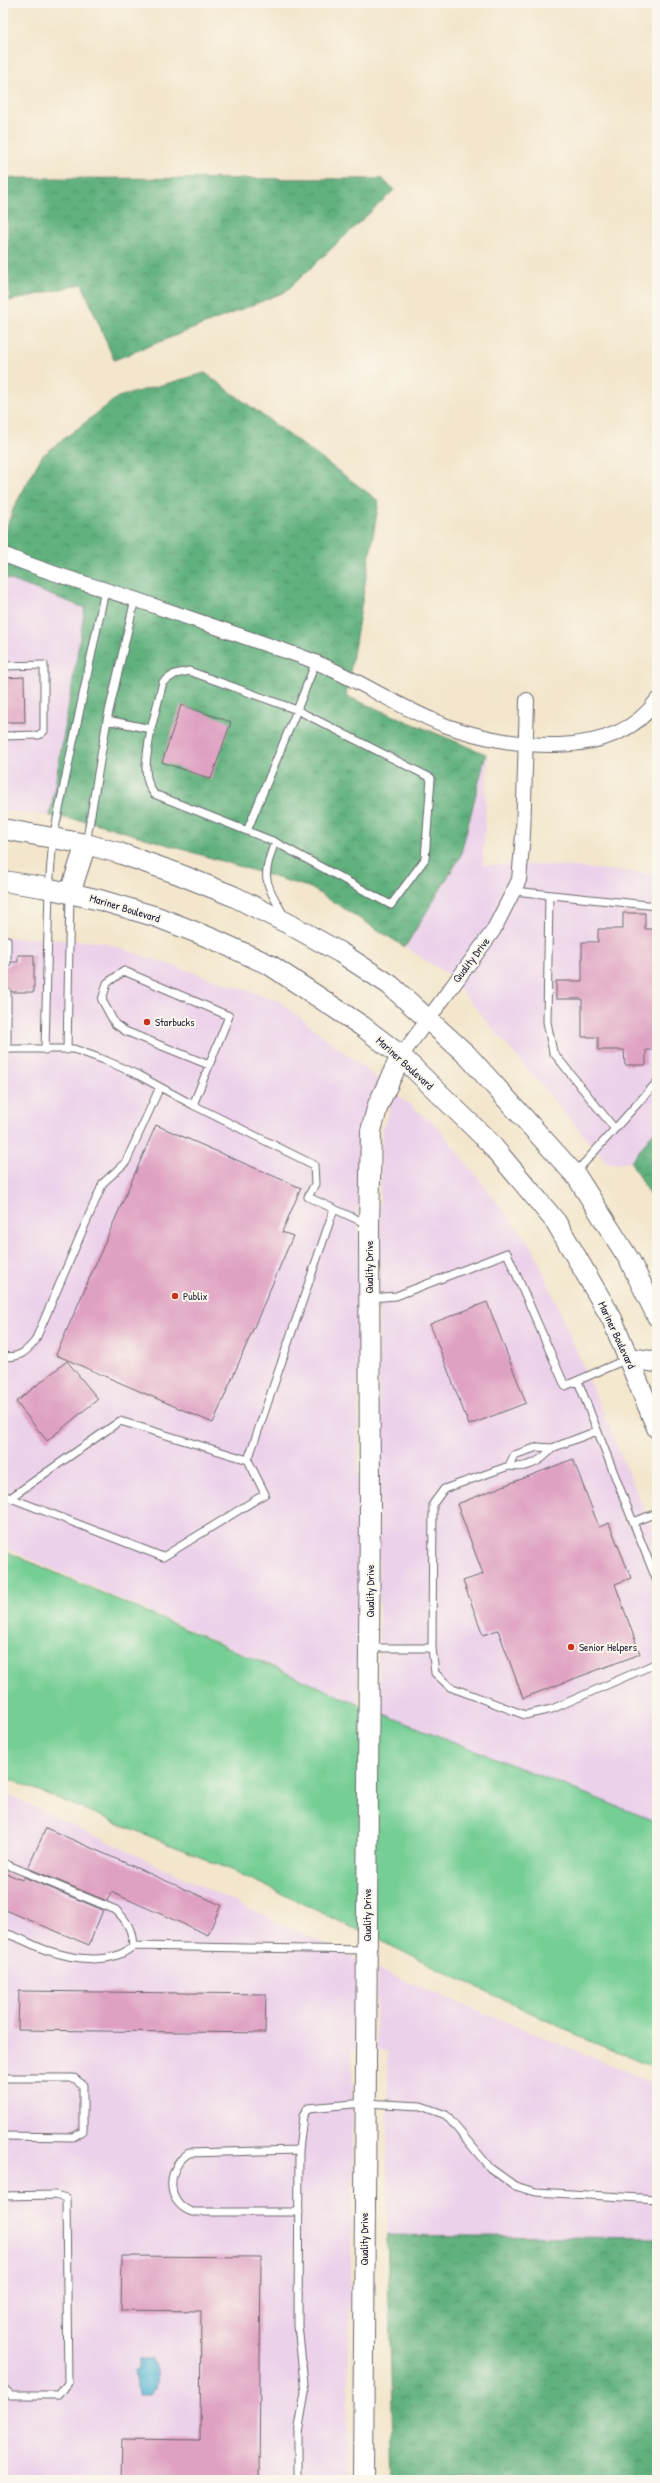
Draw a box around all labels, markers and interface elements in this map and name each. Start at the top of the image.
street label: Mariner Boulevard [88,891,162,926]
street label: Quality Drive [449,934,493,985]
place label: Starbucks [155,1015,194,1029]
marker: Starbucks [142,1017,152,1027]
street label: Mariner Boulevard [373,1034,437,1093]
street label: Quality Drive [362,1240,376,1293]
place label: Publix [183,1289,208,1303]
marker: Publix [170,1291,180,1301]
street label: Mariner Boulevard [595,1299,639,1372]
street label: Quality Drive [363,1564,377,1617]
place label: Senior Helpers [579,1640,637,1654]
marker: Senior Helpers [566,1642,576,1652]
street label: Quality Drive [360,1888,374,1941]
street label: Quality Drive [357,2212,371,2265]

